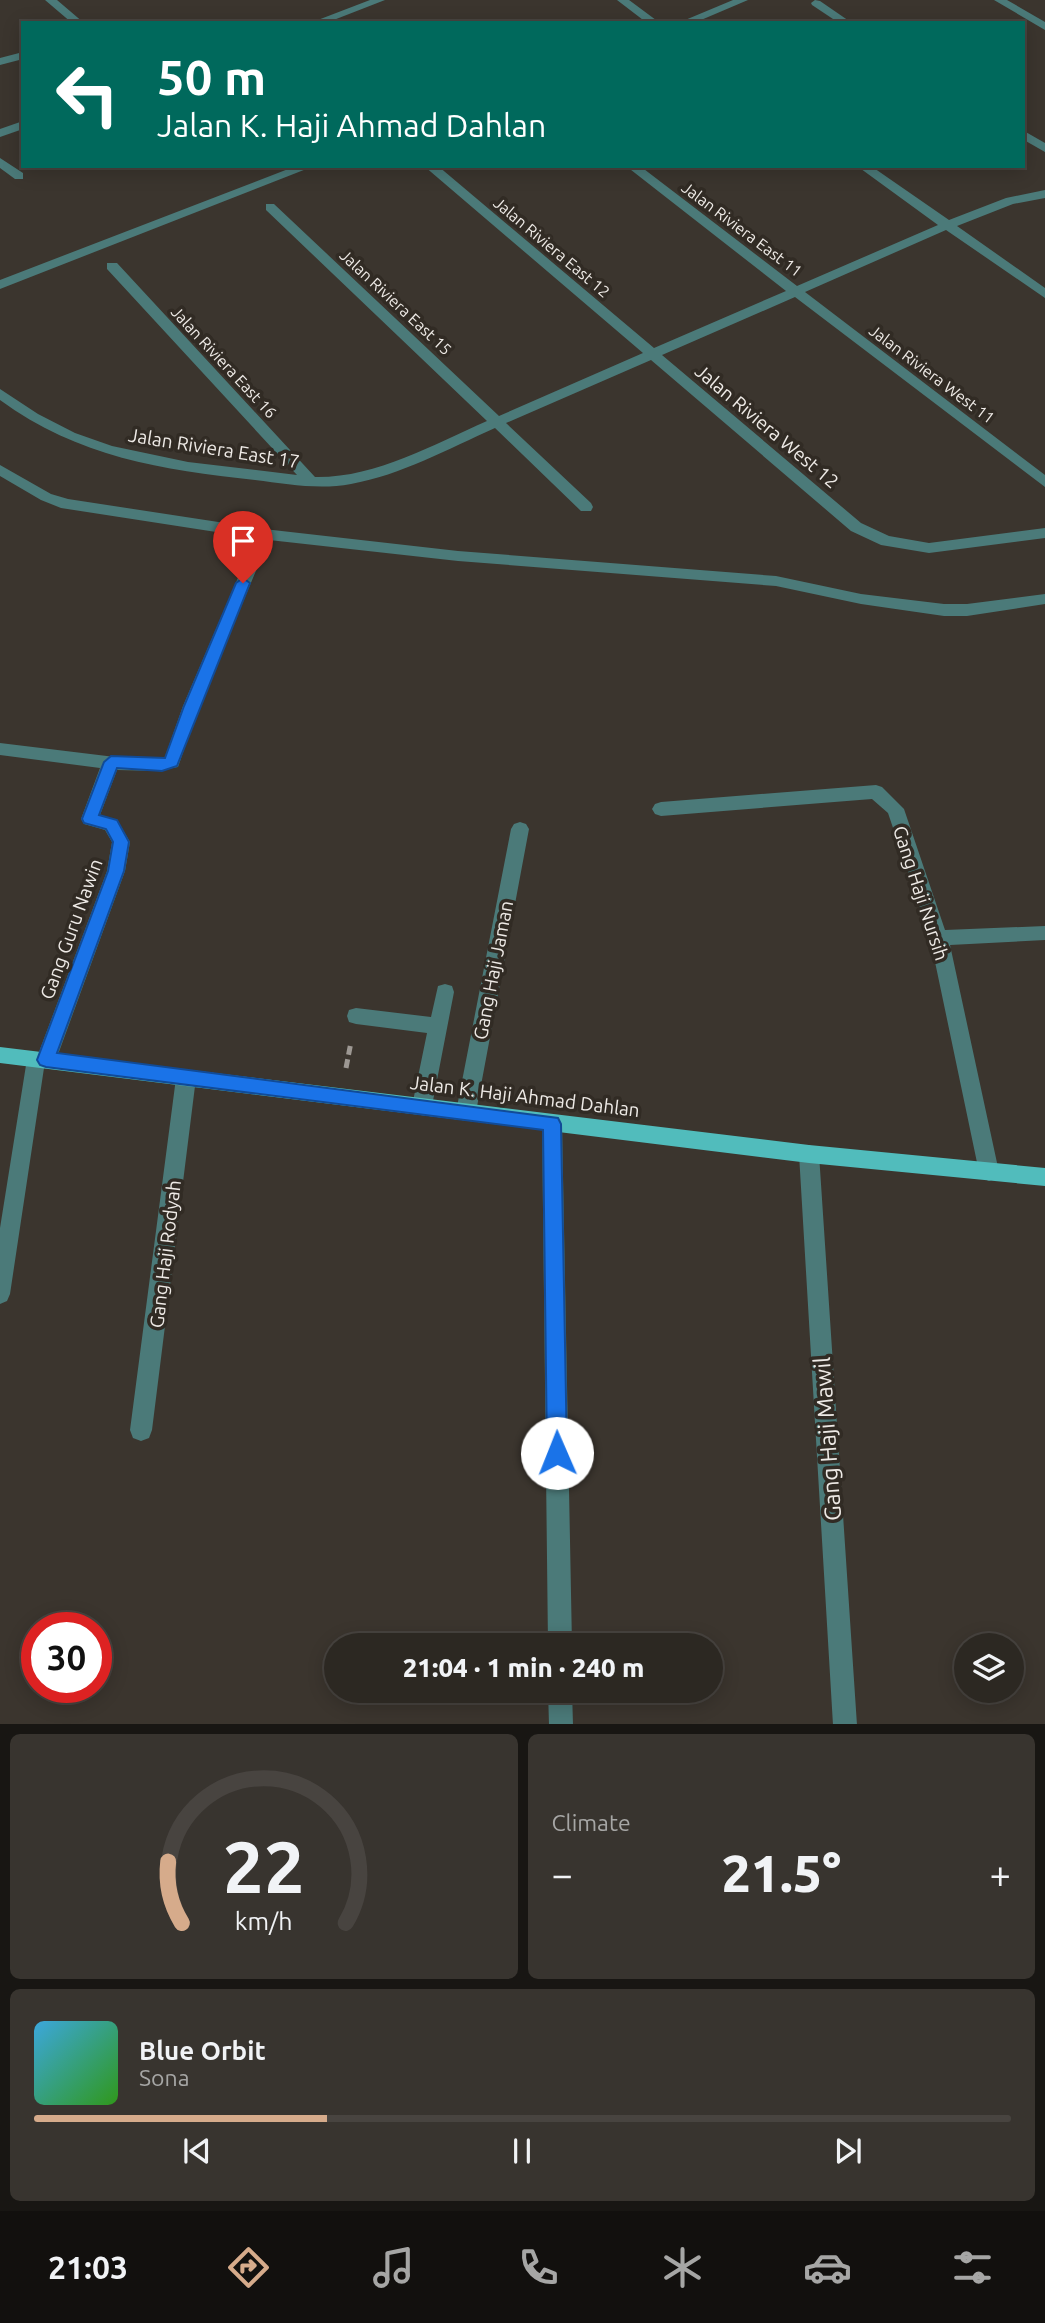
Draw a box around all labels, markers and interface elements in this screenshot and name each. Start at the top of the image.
icon: left [42,49,133,140]
text: 50 m [157,49,266,104]
text: Jalan K. Haji Ahmad Dahlan [157,107,546,143]
street label: Jalan Riviera East 11 [678,178,806,280]
street label: Jalan Riviera East 12 [490,193,614,301]
street label: Jalan Riviera East 15 [337,246,455,358]
street label: Jalan Riviera East 16 [168,303,280,421]
street label: Jalan Riviera West 11 [866,321,998,427]
street label: Jalan Riviera West 12 [691,360,843,492]
street label: Jalan Riviera East 17 [127,424,301,472]
pin [213,511,273,583]
icon: arrive [224,522,262,560]
street label: Gang Haji Nursih [889,823,953,963]
street label: Gang Guru Nawin [35,856,107,1002]
street label: Gang Haji Jaman [469,899,517,1041]
street label: Jalan K. Haji Ahmad Dahlan [409,1071,641,1121]
street label: Gang Haji Rodyah [145,1179,185,1329]
street label: Gang Haji Mawil [809,1356,845,1522]
position arrow [520,1416,594,1490]
speed limit sign: 30 [21,1612,112,1703]
map controls [954,1633,1024,1703]
button: layers [954,1633,1024,1703]
text: 21:04 · 1 min · 240 m [403,1653,644,1682]
text: Climate [552,1810,631,1835]
text: 22 [223,1825,305,1907]
text: 21.5° [721,1844,841,1902]
text: − [552,1853,573,1895]
text: + [990,1853,1011,1895]
text: km/h [235,1906,293,1934]
text: Blue Orbit [139,2036,266,2065]
text: Sona [139,2065,189,2090]
icon: previous [178,2132,216,2170]
icon: pause [503,2132,541,2170]
icon: next [829,2132,867,2170]
icon: directions [224,2243,273,2292]
icon: music [369,2243,418,2292]
icon: phone [514,2243,563,2292]
icon: climate [658,2243,707,2292]
icon: car [803,2243,852,2292]
icon: filters [948,2243,997,2292]
text: 21:03 [48,2249,128,2285]

